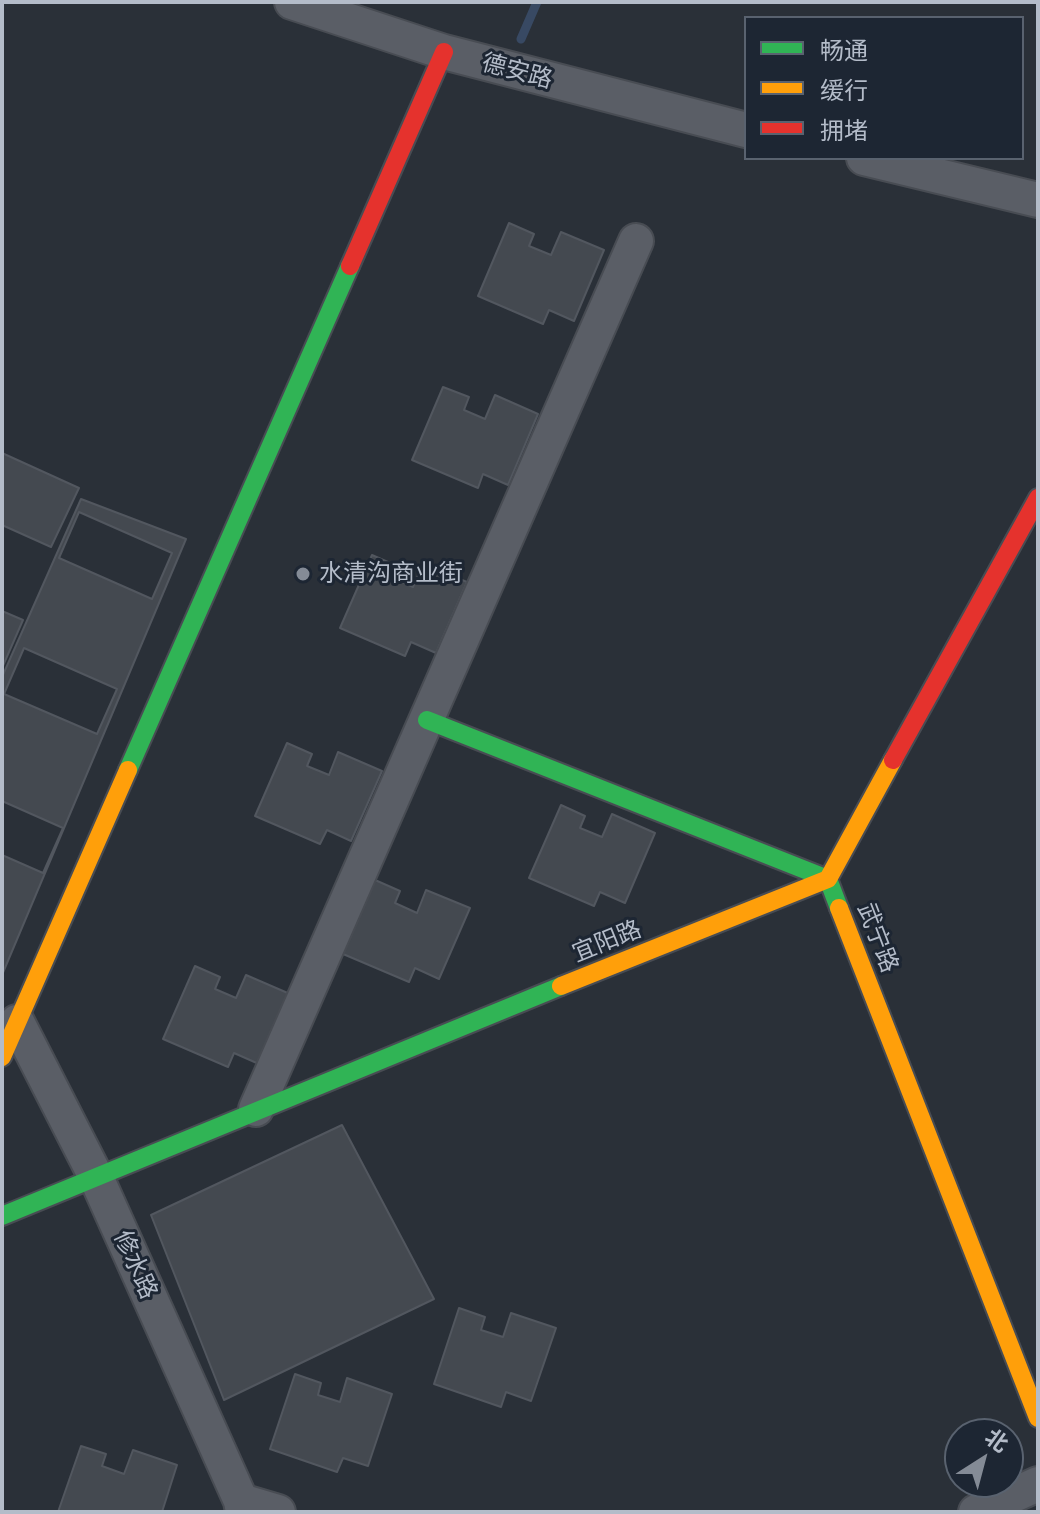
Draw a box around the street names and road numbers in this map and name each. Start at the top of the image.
street label: 德安路 [478,49,556,95]
street label: 武宁路 [851,899,903,977]
street label: 宜阳路 [568,915,646,969]
street label: 修水路 [107,1226,163,1304]

